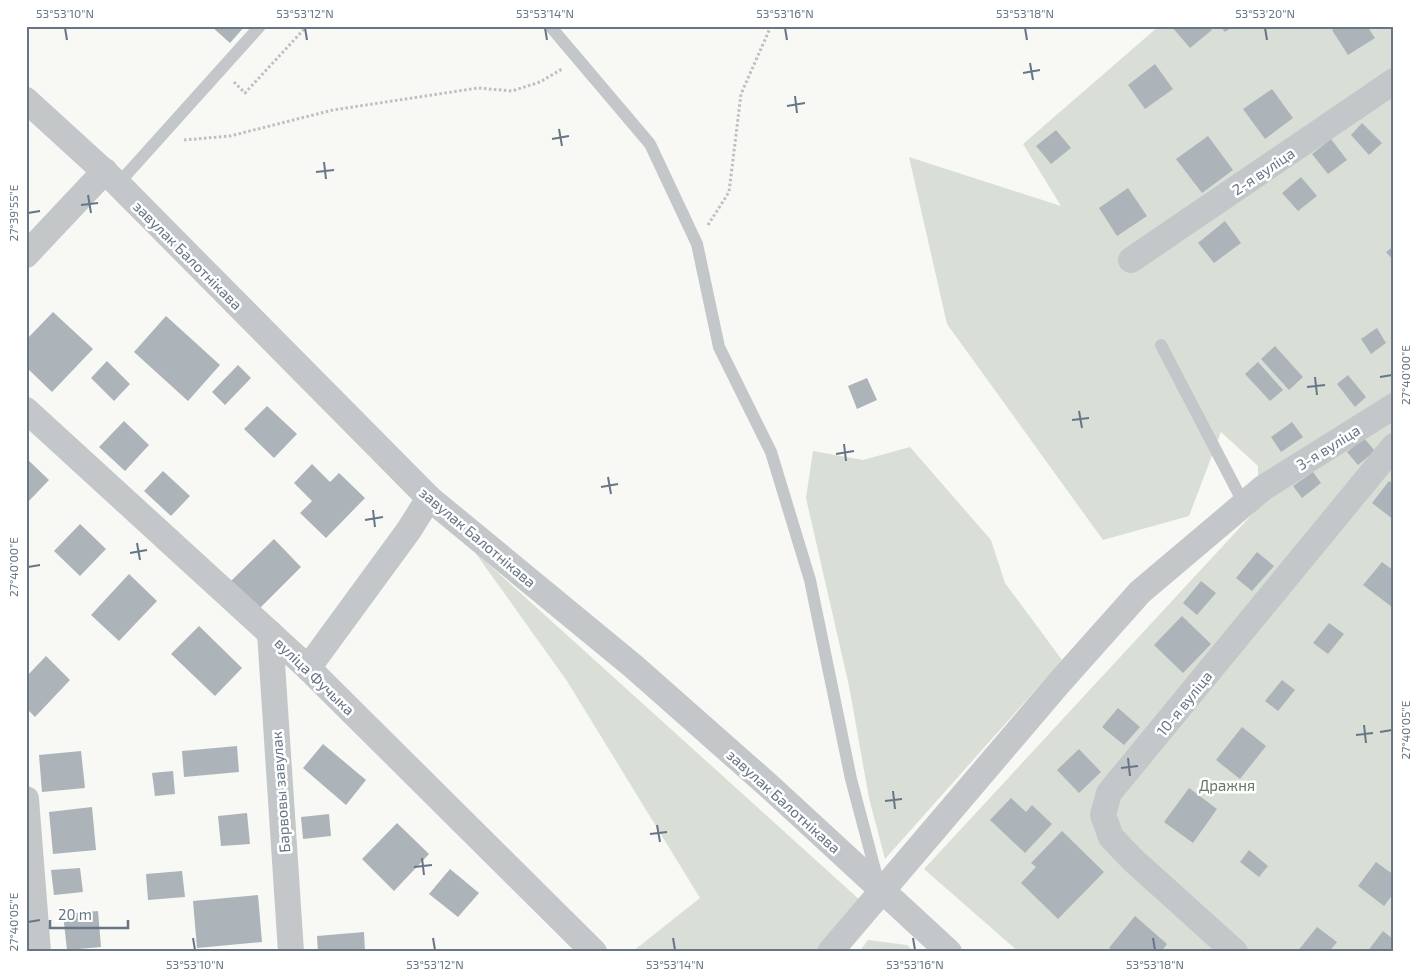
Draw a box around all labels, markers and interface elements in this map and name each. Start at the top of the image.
text: 53°53'10"N [36,6,94,20]
text: 53°53'12"N [276,6,334,20]
text: 53°53'14"N [516,6,574,20]
text: 53°53'16"N [756,6,814,20]
text: 53°53'18"N [996,6,1054,20]
text: 53°53'20"N [1235,6,1295,20]
street label: 2-я вуліца [1228,143,1298,199]
text: 27°39'55"E [6,184,20,242]
street label: завулак Балотнікава [129,197,246,314]
text: 27°40'00"E [1398,345,1412,405]
street label: 3-я вуліца [1293,420,1364,474]
street label: завулак Балотнікава [415,483,540,592]
text: 27°40'00"E [6,537,20,597]
street label: вуліца Фучыка [271,633,359,719]
street label: 10-я вуліца [1152,667,1216,740]
text: 27°40'05"E [1398,700,1412,760]
street label: Барвовы завулак [267,731,294,853]
street label: завулак Балотнікава [723,745,844,857]
park label: Дражня [1199,776,1255,794]
text: 27°40'05"E [6,892,20,952]
scale bar [50,898,128,930]
text: 20 m [58,905,92,923]
text: 53°53'10"N [166,957,224,971]
text: 53°53'12"N [406,957,464,971]
text: 53°53'14"N [646,957,704,971]
text: 53°53'16"N [886,957,944,971]
text: 53°53'18"N [1126,957,1184,971]

